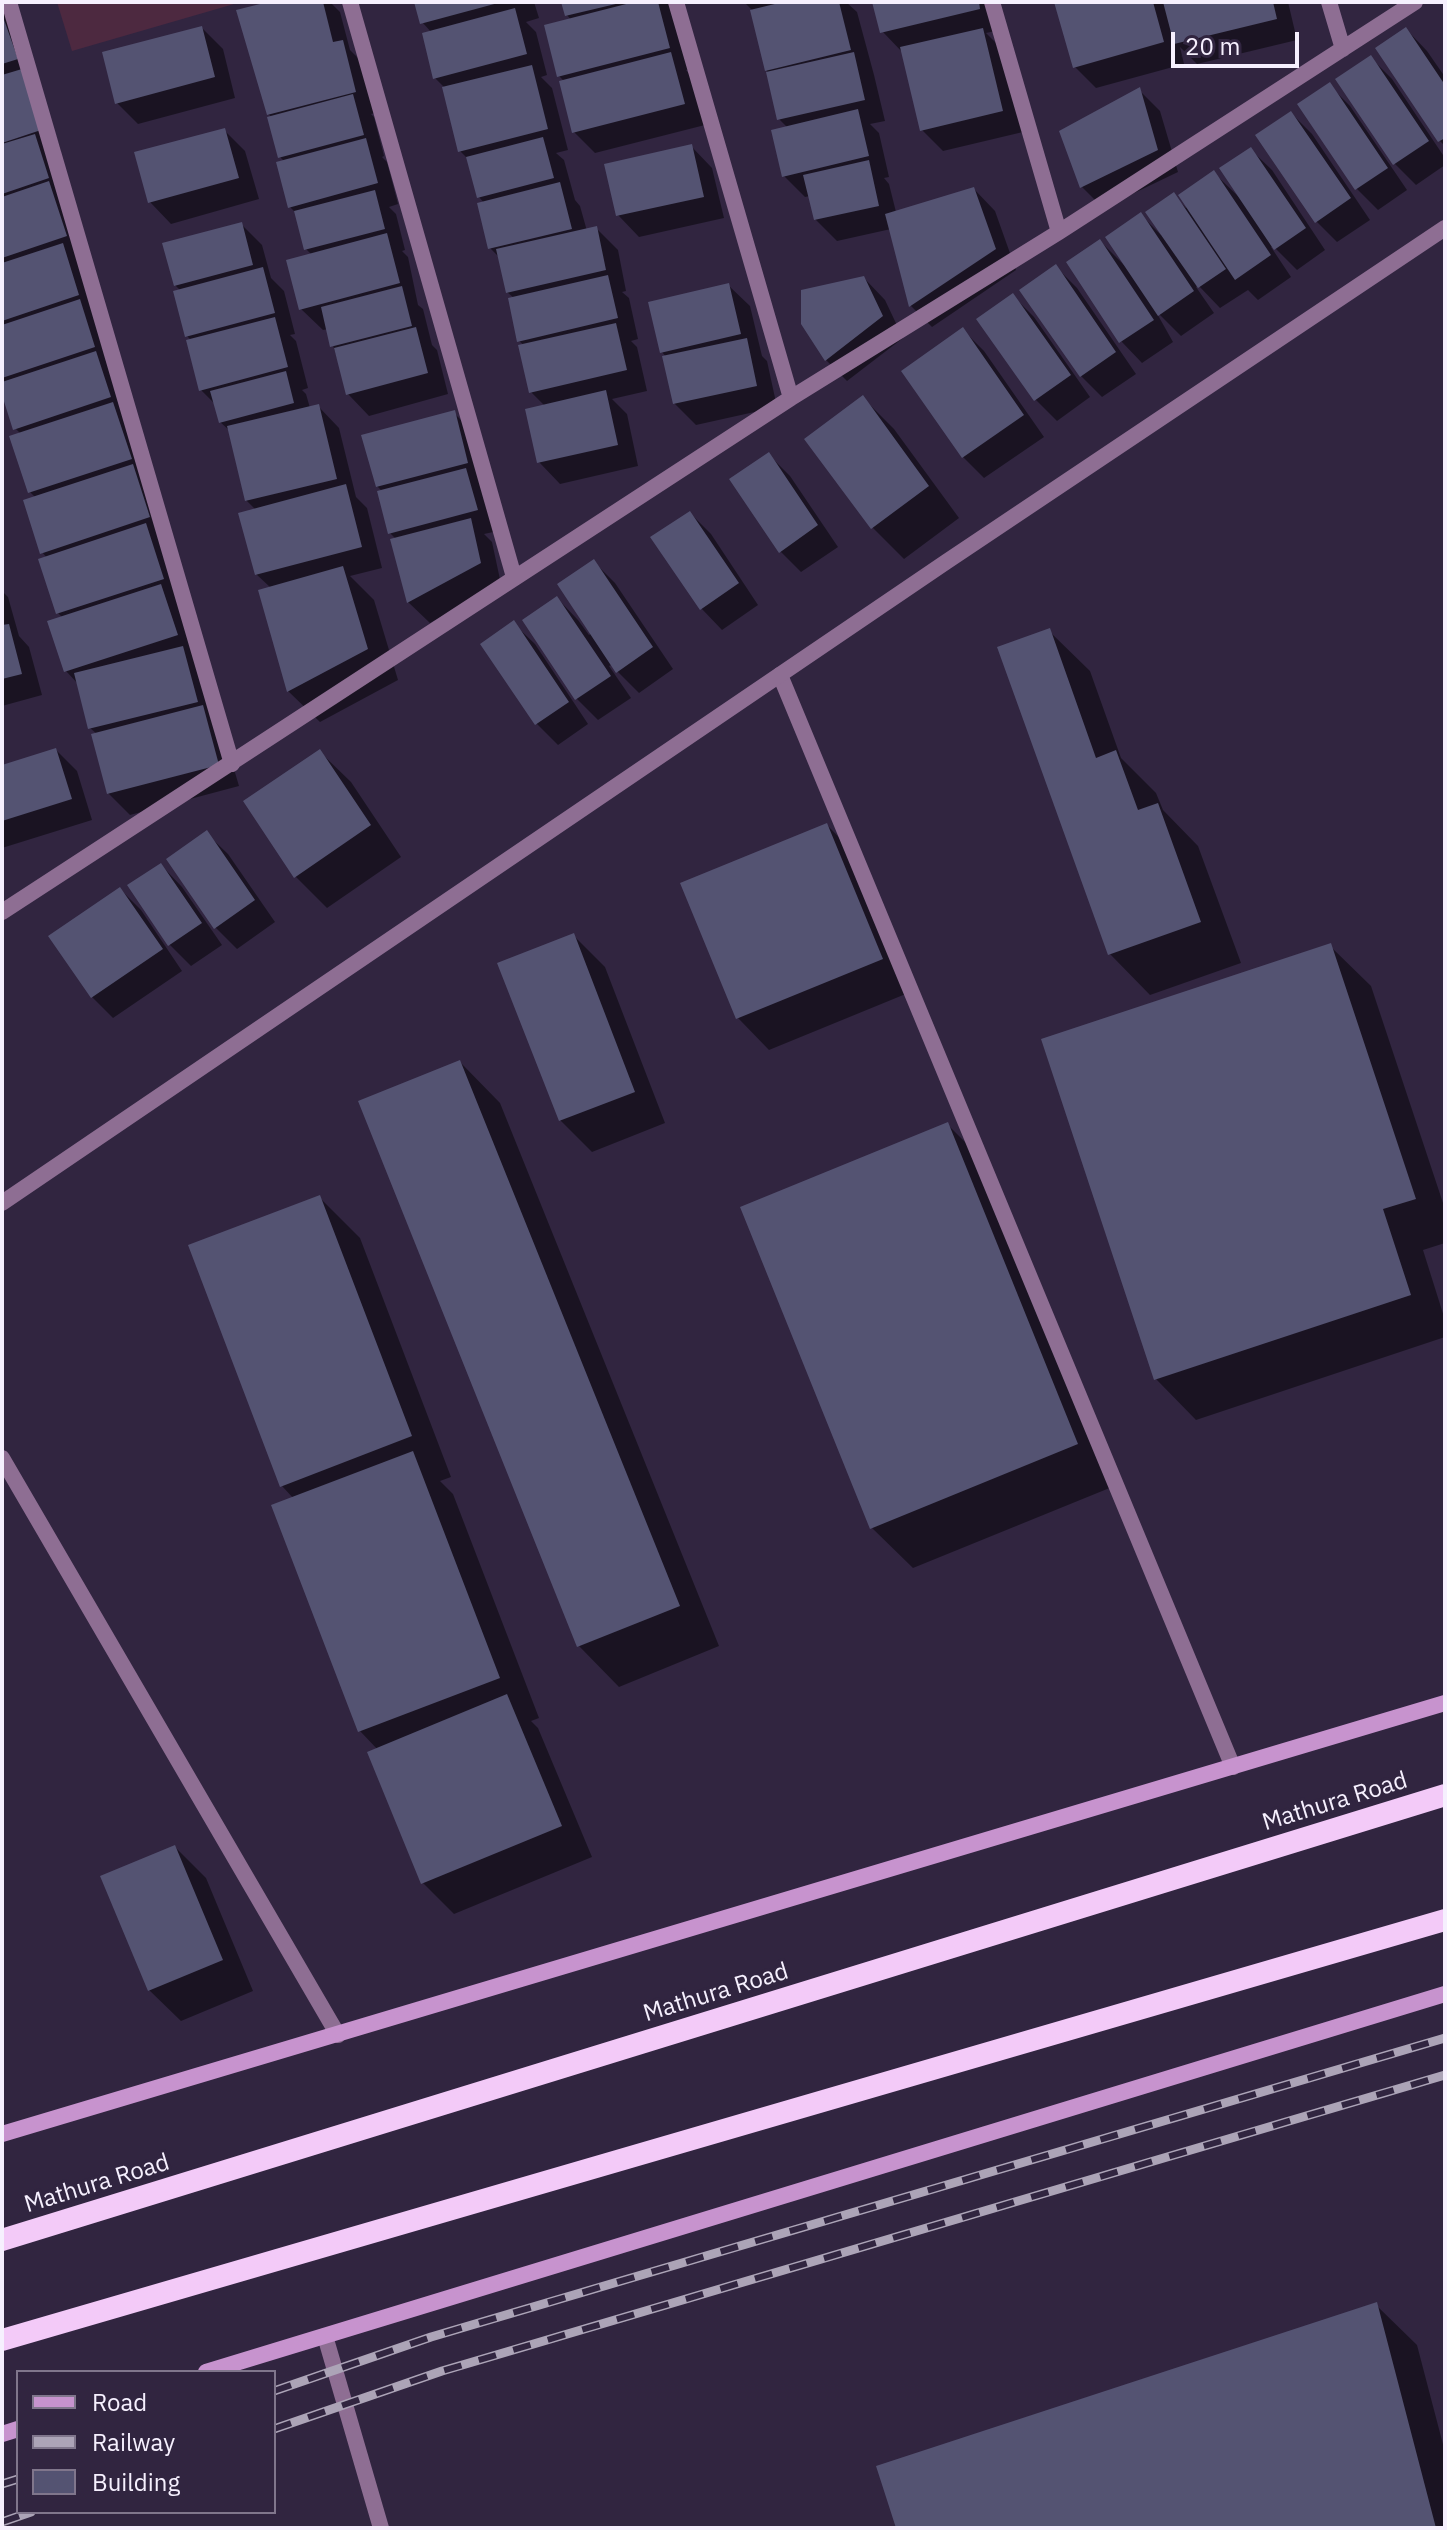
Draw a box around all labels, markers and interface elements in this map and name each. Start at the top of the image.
scale bar [1175,16,1303,66]
text: 20 m [1185,30,1240,62]
street label: Mathura Road [1259,1766,1411,1838]
street label: Mathura Road [640,1957,792,2029]
street label: Mathura Road [21,2148,173,2220]
legend [16,2370,276,2514]
text: Road [92,2386,147,2418]
text: Railway [92,2426,175,2458]
text: Building [92,2466,180,2498]

